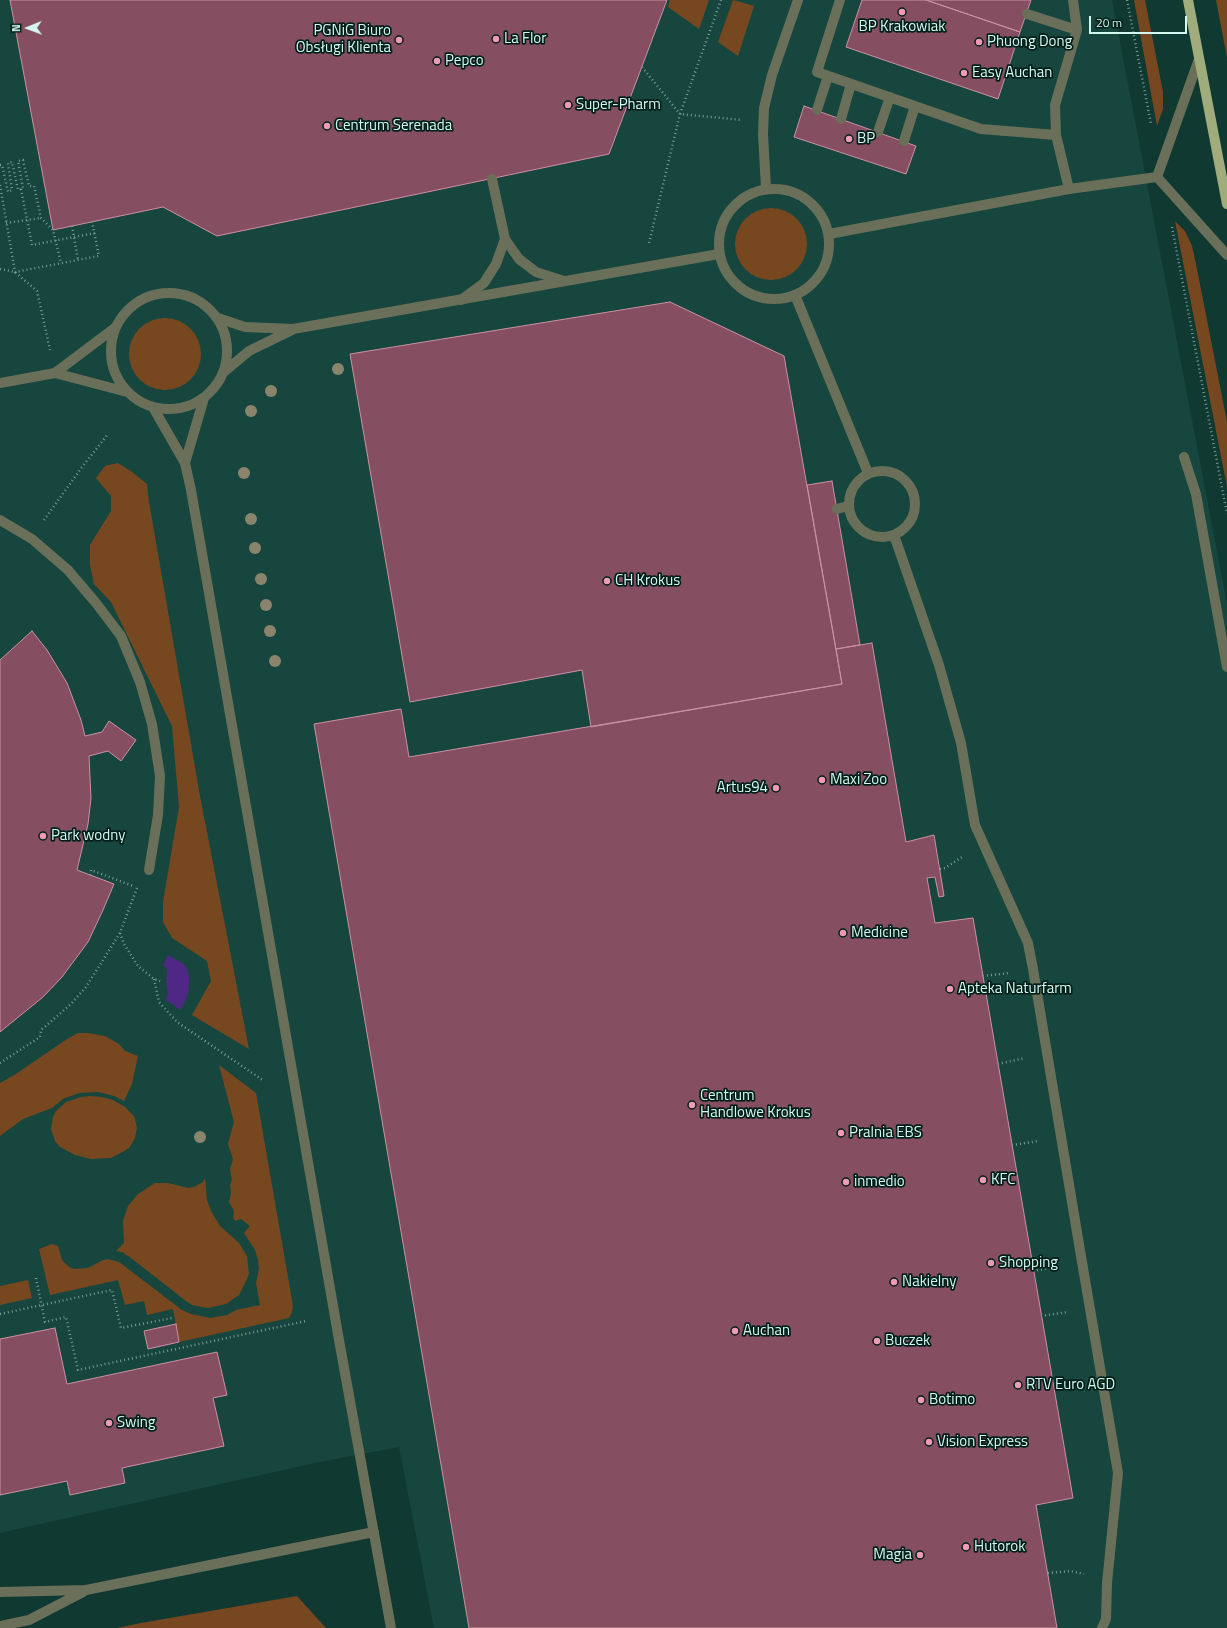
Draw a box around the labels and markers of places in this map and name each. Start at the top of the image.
marker: BP Krakowiak [897,7,907,17]
place label: BP Krakowiak [859,18,945,36]
place label: PGNiG Biuro Obsługi Klienta [296,22,391,57]
place label: La Flor [504,30,546,48]
place label: Phuong Dong [987,33,1072,51]
marker: La Flor [491,34,501,44]
marker: PGNiG Biuro Obsługi Klienta [394,35,404,45]
marker: Phuong Dong [974,37,984,47]
place label: Pepco [445,52,484,70]
marker: Pepco [432,56,442,66]
place label: Easy Auchan [972,64,1052,82]
marker: Easy Auchan [959,68,969,78]
place label: Super-Pharm [576,96,661,114]
marker: Super-Pharm [563,100,573,110]
place label: Centrum Serenada [335,117,452,135]
marker: Centrum Serenada [322,121,332,131]
place label: BP [857,130,875,148]
marker: BP [844,134,854,144]
place label: CH Krokus [615,572,680,590]
marker: CH Krokus [602,576,612,586]
place label: Maxi Zoo [830,771,887,789]
marker: Maxi Zoo [817,775,827,785]
place label: Artus94 [717,779,768,797]
marker: Artus94 [771,783,781,793]
place label: Park wodny [51,827,125,845]
marker: Park wodny [38,831,48,841]
place label: Medicine [851,924,908,942]
marker: Medicine [838,928,848,938]
place label: Apteka Naturfarm [958,980,1072,998]
marker: Apteka Naturfarm [945,984,955,994]
place label: Centrum Handlowe Krokus [700,1087,811,1122]
marker: Centrum Handlowe Krokus [687,1100,697,1110]
place label: Pralnia EBS [849,1124,922,1142]
marker: Pralnia EBS [836,1128,846,1138]
place label: KFC [991,1171,1015,1189]
place label: inmedio [854,1173,905,1191]
marker: KFC [978,1175,988,1185]
marker: inmedio [841,1177,851,1187]
place label: Shopping [999,1254,1058,1272]
marker: Shopping [986,1258,996,1268]
place label: Nakielny [902,1273,956,1291]
marker: Nakielny [889,1277,899,1287]
place label: Auchan [743,1322,790,1340]
marker: Auchan [730,1326,740,1336]
place label: Buczek [885,1332,930,1350]
marker: Buczek [872,1336,882,1346]
place label: RTV Euro AGD [1026,1376,1115,1394]
marker: RTV Euro AGD [1013,1380,1023,1390]
place label: Botimo [929,1391,975,1409]
marker: Botimo [916,1395,926,1405]
place label: Swing [117,1414,155,1432]
marker: Swing [104,1418,114,1428]
place label: Vision Express [937,1433,1028,1451]
marker: Vision Express [924,1437,934,1447]
place label: Hutorok [974,1538,1025,1556]
marker: Hutorok [961,1542,971,1552]
place label: Magia [873,1546,912,1564]
marker: Magia [915,1550,925,1560]

